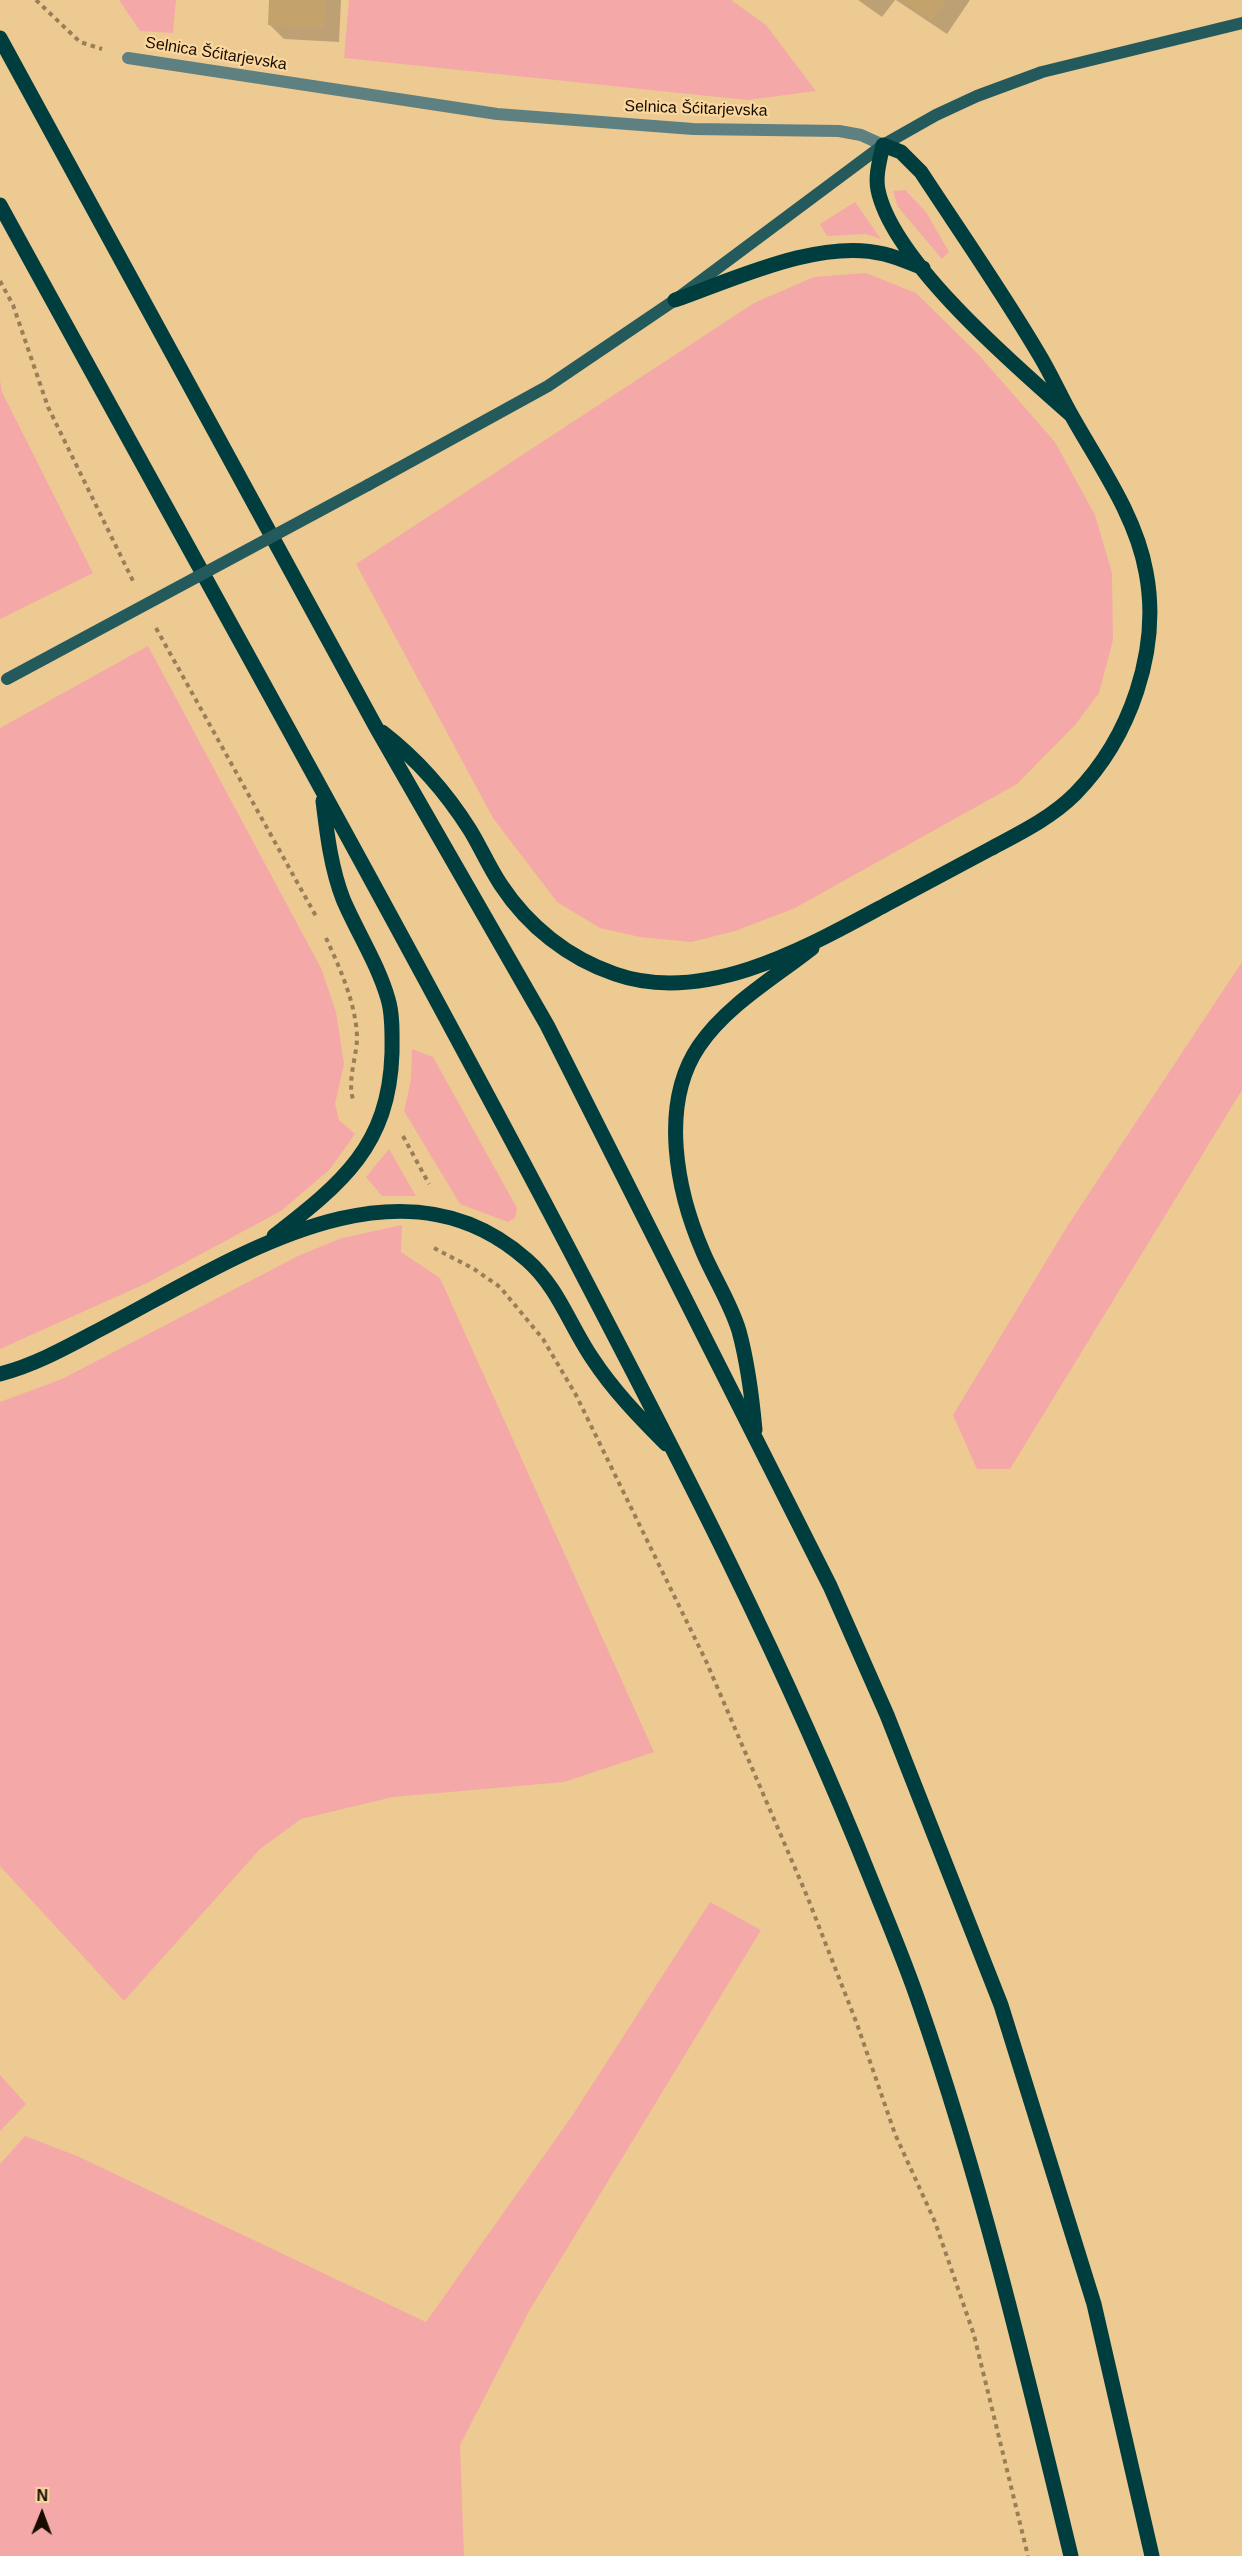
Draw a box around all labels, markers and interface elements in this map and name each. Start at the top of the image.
street label: Selnica Šćitarjevska [144,33,288,75]
street label: Selnica Šćitarjevska [624,97,768,121]
north arrow [12,2484,72,2544]
text: N [36,2487,48,2504]

